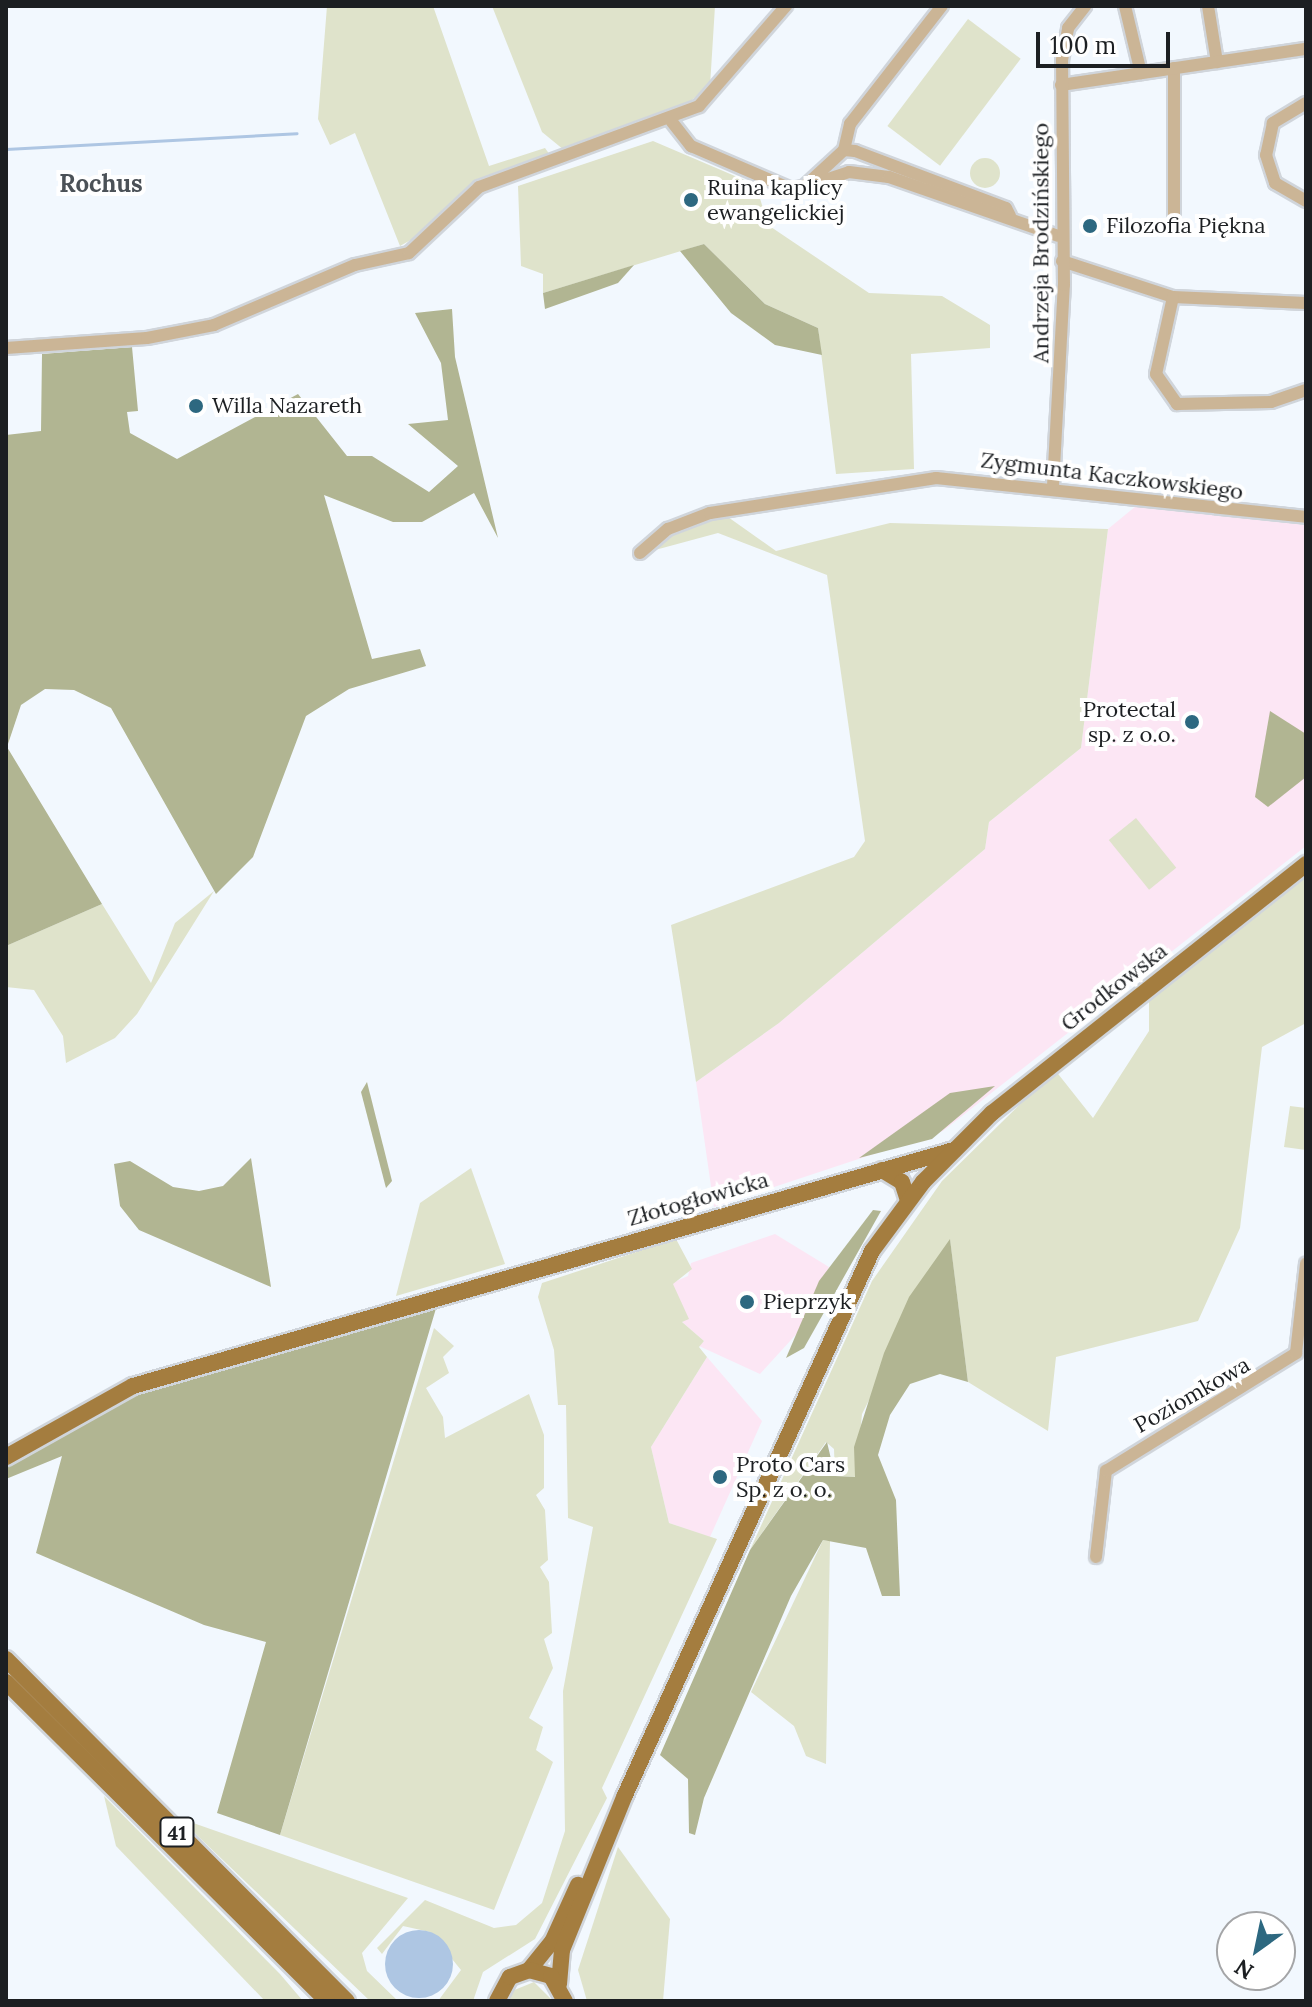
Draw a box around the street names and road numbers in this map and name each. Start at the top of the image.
street label: Andrzeja Brodzińskiego [1028,123,1054,363]
street label: Zygmunta Kaczkowskiego [979,447,1245,505]
street label: Grodkowska [1056,937,1172,1037]
street label: Złotogłowicka [625,1166,771,1232]
street label: Poziomkowa [1130,1351,1254,1439]
road number: 41 [159,1816,195,1848]

